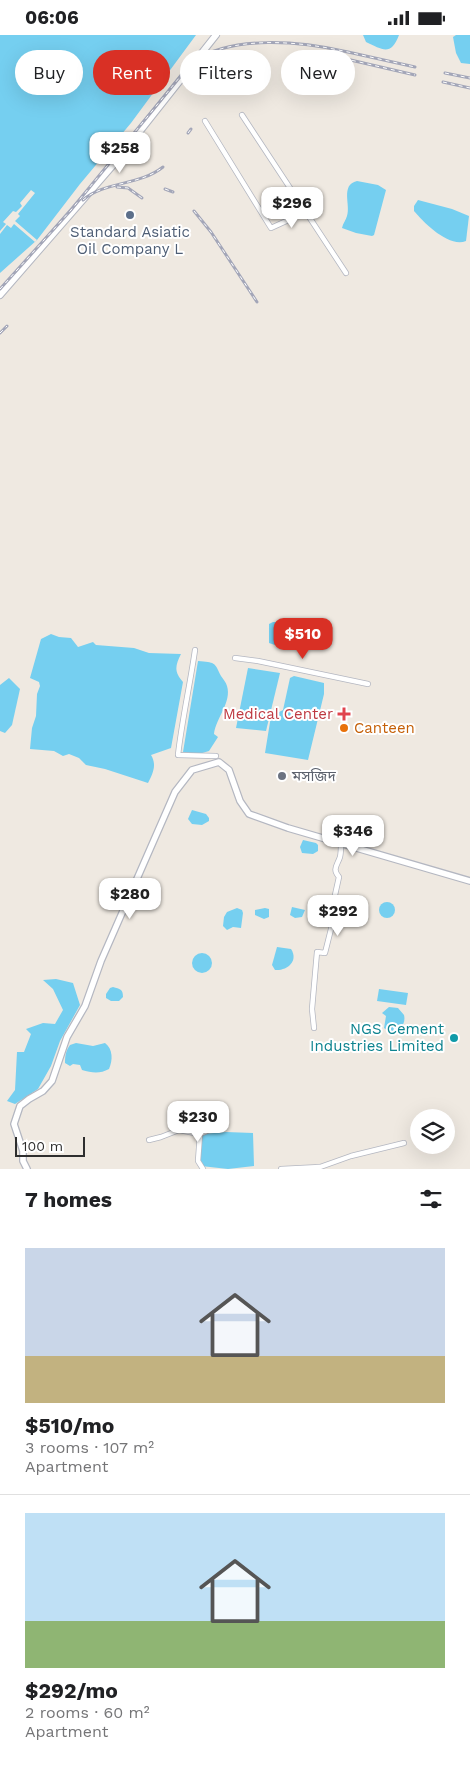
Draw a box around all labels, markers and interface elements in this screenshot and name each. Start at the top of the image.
text: 06:06 [25,6,79,29]
chip: Buy [15,50,83,95]
chip: Rent [93,50,170,95]
chip: Filters [180,50,271,95]
chip: New [281,50,355,95]
pin: $258 [90,131,150,174]
text: $258 [100,138,140,157]
pin: $296 [262,187,322,229]
text: $296 [272,193,312,212]
marker: Standard Asiatic Oil Company L [124,209,136,221]
place label: Standard Asiatic Oil Company L [70,223,190,258]
pin: $510 [273,617,333,660]
text: $510 [285,624,321,643]
place label: Medical Center [223,705,333,723]
marker: Medical Center [337,707,351,721]
place label: Canteen [354,719,415,737]
marker: Canteen [338,722,350,734]
place label: মসজিদ [291,767,336,785]
marker: মসজিদ [276,770,288,782]
pin: $346 [323,815,383,857]
text: $346 [333,821,373,840]
pin: $280 [100,877,160,920]
text: $280 [110,884,150,903]
pin: $292 [308,895,368,937]
text: $292 [318,901,358,920]
place label: NGS Cement Industries Limited [310,1020,445,1055]
marker: NGS Cement Industries Limited [448,1032,460,1044]
pin: $230 [168,1101,228,1143]
text: $230 [178,1107,218,1126]
map controls [410,1109,455,1154]
button: layers [410,1109,455,1154]
scale bar [15,1134,85,1157]
text: 100 m [22,1138,63,1154]
icon: filters [417,1185,445,1213]
text: 7 homes [25,1187,112,1212]
icon: home [190,1280,280,1370]
text: $510/mo [25,1413,114,1438]
text: 3 rooms · 107 m² [25,1438,154,1457]
text: Apartment [25,1457,108,1476]
icon: home [190,1546,280,1636]
text: $292/mo [25,1678,118,1703]
text: 2 rooms · 60 m² [25,1703,150,1722]
text: Apartment [25,1722,108,1741]

